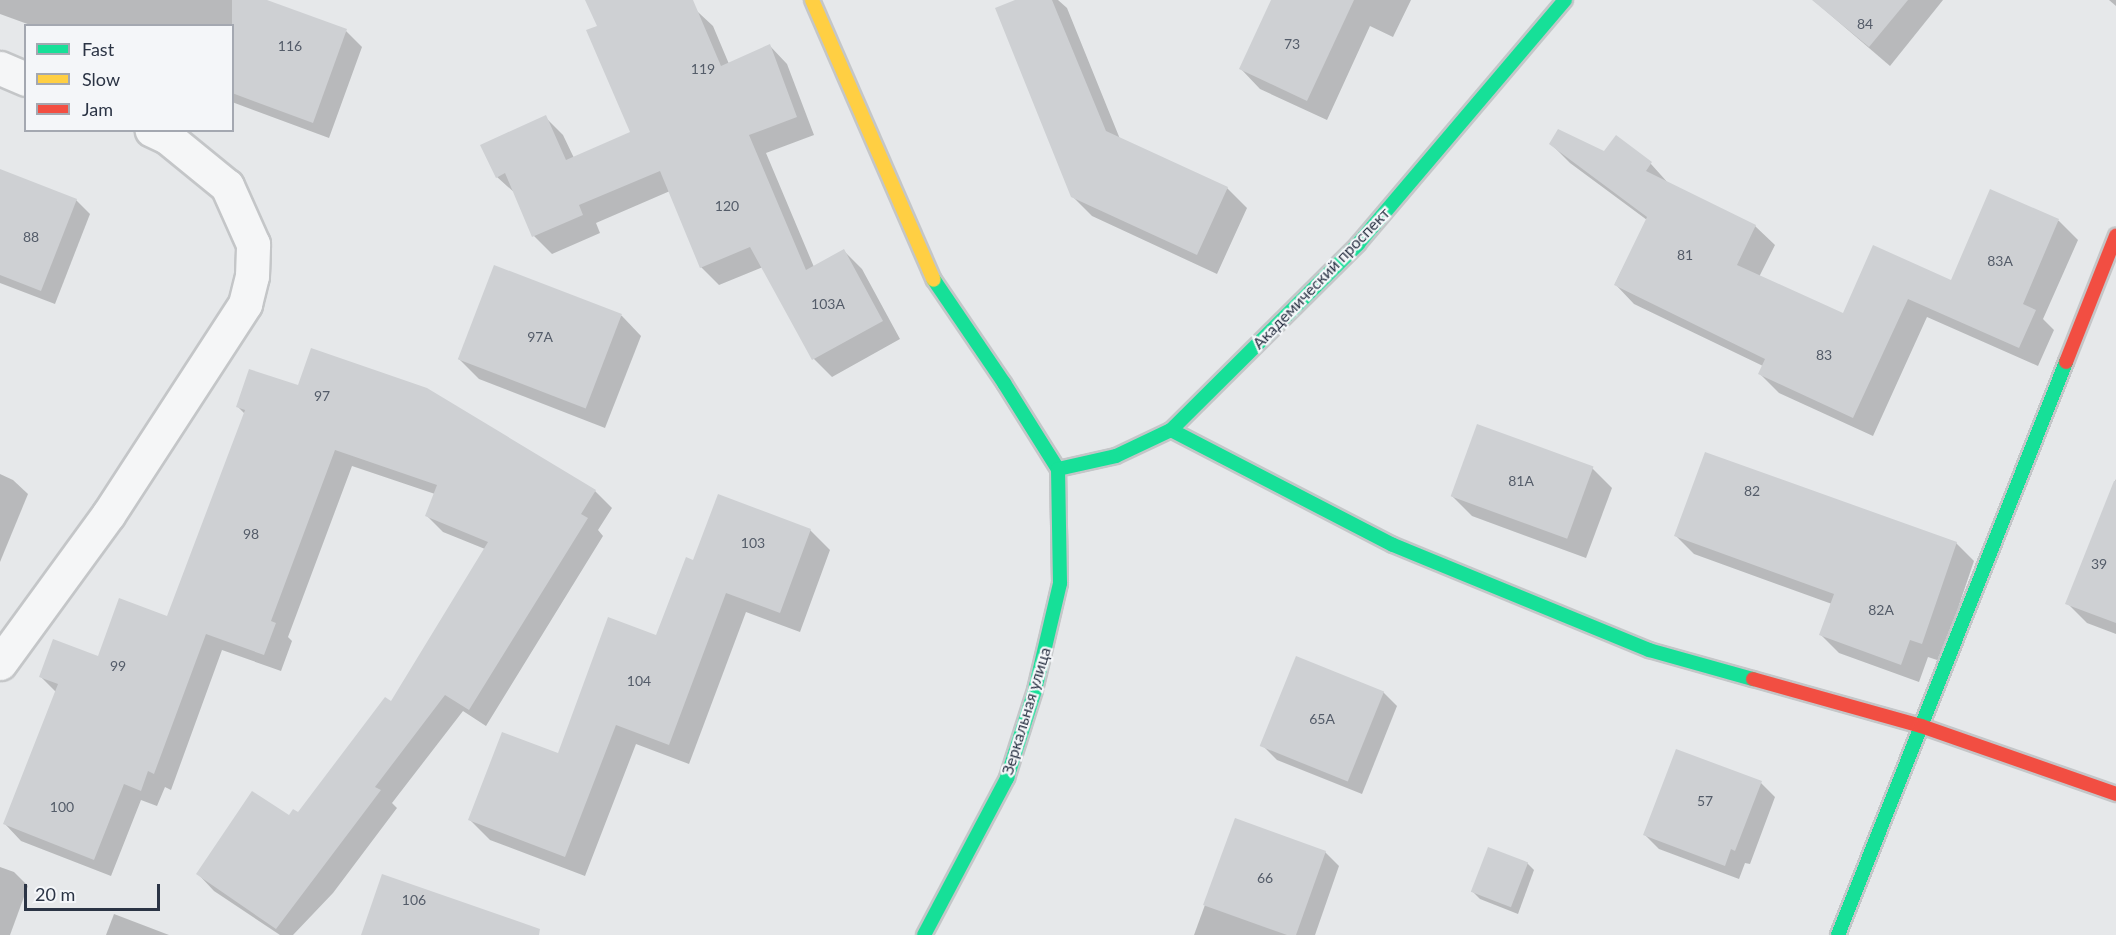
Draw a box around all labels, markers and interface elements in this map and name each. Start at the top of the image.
house number: 84 [1857,16,1873,32]
legend [24,24,234,132]
house number: 73 [1284,36,1300,52]
text: Fast [82,38,114,60]
house number: 116 [278,38,302,54]
house number: 119 [691,61,715,77]
text: Slow [82,68,120,90]
text: Jam [82,98,113,120]
house number: 120 [715,198,739,214]
street label: Академический проспект [1248,203,1394,353]
house number: 88 [23,229,39,245]
house number: 81 [1677,247,1693,263]
house number: 83А [1987,253,2013,269]
house number: 103А [811,296,845,312]
house number: 97А [527,329,553,345]
house number: 83 [1816,347,1832,363]
house number: 97 [314,388,330,404]
house number: 81А [1508,473,1534,489]
house number: 82 [1744,483,1760,499]
house number: 98 [243,526,259,542]
house number: 103 [741,535,765,551]
house number: 39 [2091,556,2107,572]
house number: 82А [1868,602,1894,618]
street label: Зеркальная улица [997,645,1055,777]
house number: 99 [110,658,126,674]
house number: 104 [627,673,651,689]
house number: 65А [1309,711,1335,727]
house number: 57 [1697,793,1713,809]
house number: 100 [50,799,74,815]
house number: 66 [1257,870,1273,886]
scale bar [27,872,164,910]
text: 20 m [35,883,75,905]
house number: 106 [402,892,426,908]

